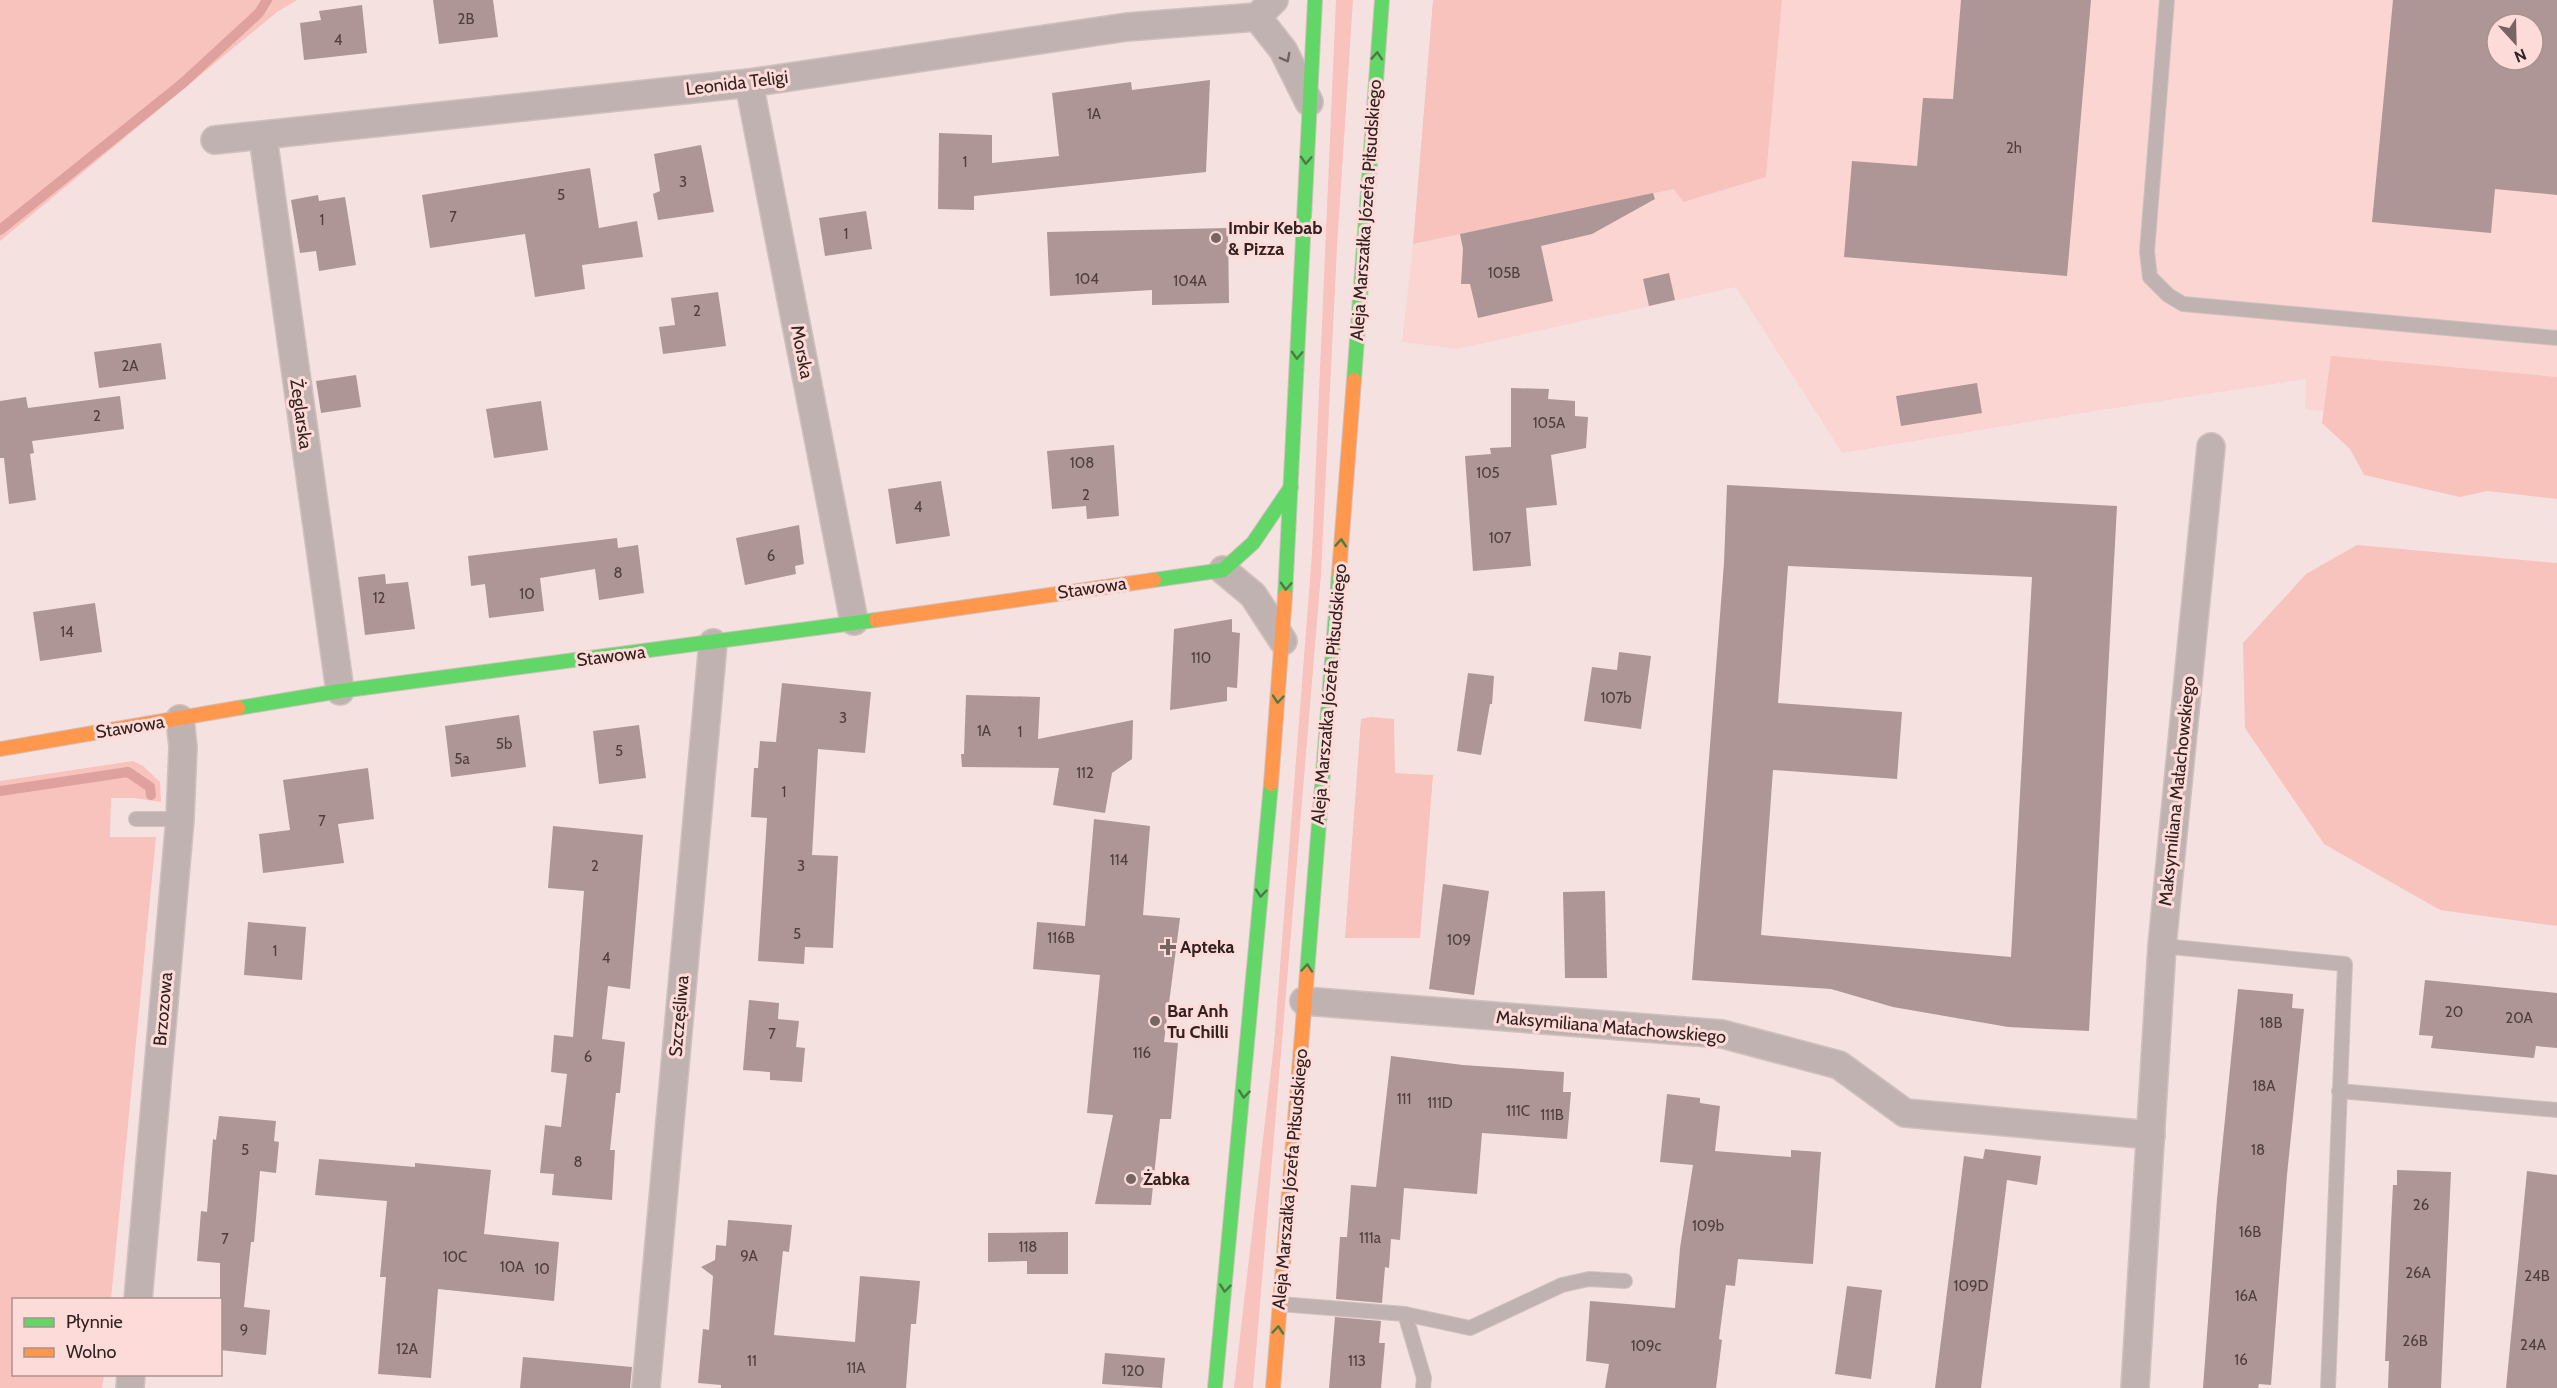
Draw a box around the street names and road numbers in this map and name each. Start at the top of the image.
street label: Leonida Teligi [684,66,790,100]
street label: Aleja Marszałka Józefa Piłsudskiego [1346,79,1386,341]
street label: Morska [786,323,818,381]
street label: Żeglarska [285,377,317,451]
street label: Aleja Marszałka Józefa Piłsudskiego [1307,563,1351,825]
street label: Stawowa [1056,572,1128,604]
street label: Stawowa [575,641,647,671]
street label: Maksymiliana Małachowskiego [2154,675,2200,907]
street label: Stawowa [94,711,166,743]
street label: Brzozowa [149,971,177,1047]
street label: Szczęśliwa [664,974,694,1058]
street label: Maksymiliana Małachowskiego [1495,1006,1727,1048]
street label: Aleja Marszałka Józefa Piłsudskiego [1268,1048,1312,1310]

